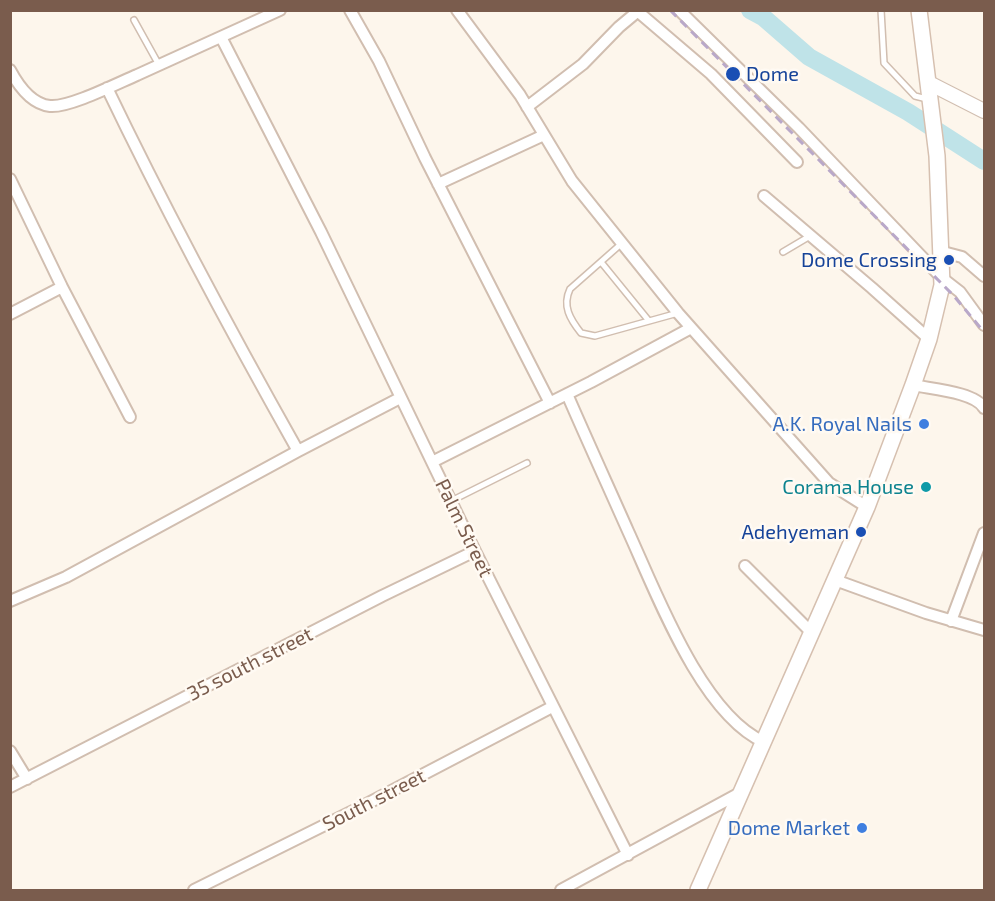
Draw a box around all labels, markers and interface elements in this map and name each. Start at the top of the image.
place label: Dome [746,62,799,86]
marker: Dome [724,65,742,83]
place label: Dome Crossing [801,248,937,272]
marker: Dome Crossing [942,253,956,267]
place label: A.K. Royal Nails [773,412,912,436]
marker: A.K. Royal Nails [917,417,931,431]
street label: Palm Street [430,475,498,581]
place label: Corama House [782,475,914,499]
marker: Corama House [919,480,933,494]
place label: Adehyeman [741,520,849,544]
marker: Adehyeman [854,525,868,539]
street label: 35 south street [183,622,317,706]
street label: South street [319,764,429,836]
place label: Dome Market [728,816,850,840]
marker: Dome Market [855,821,869,835]

